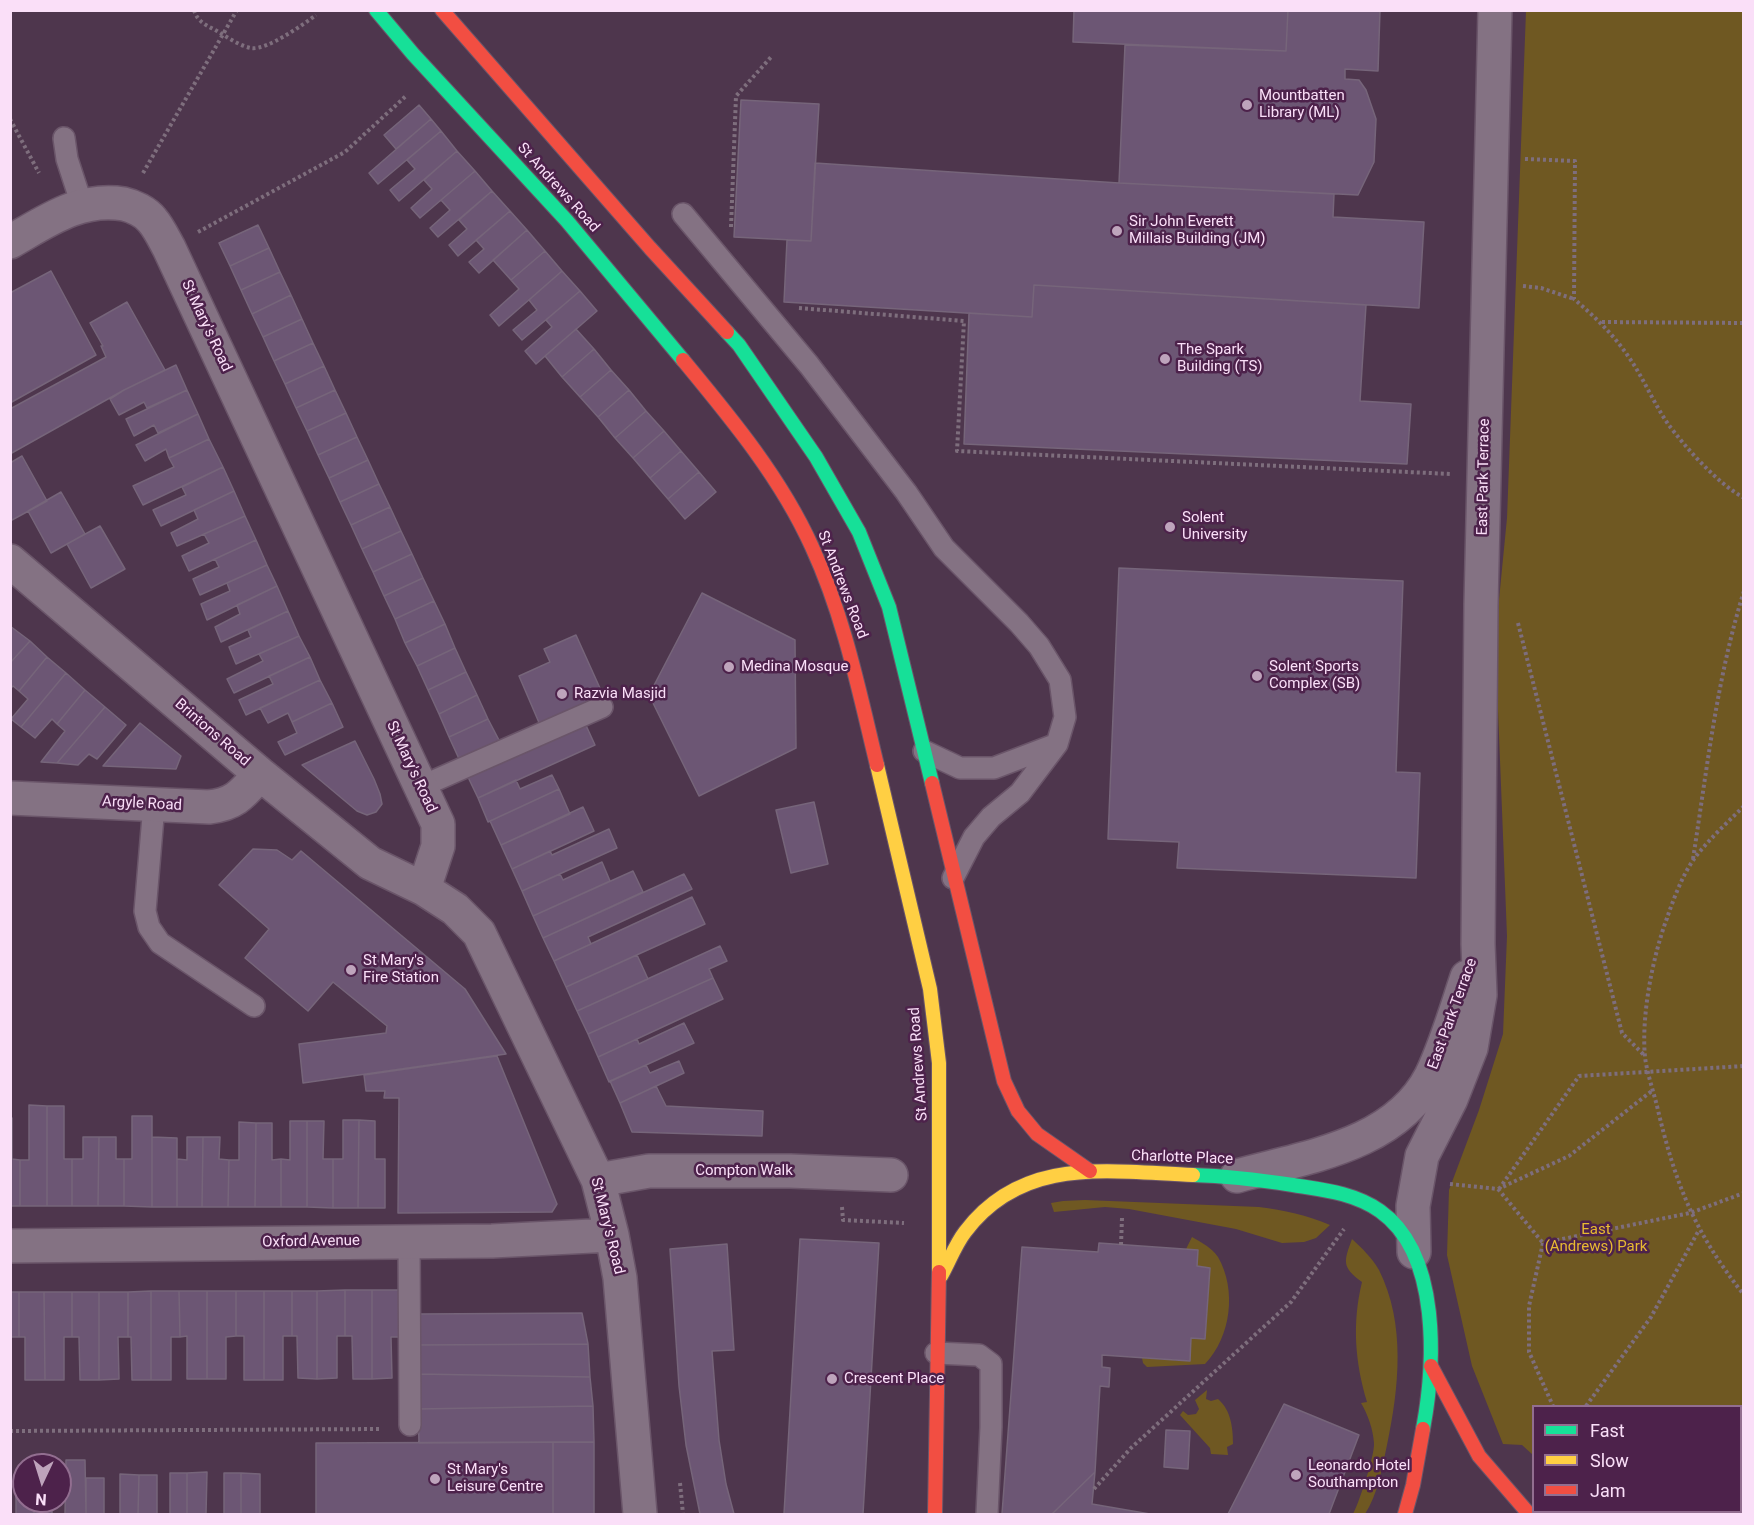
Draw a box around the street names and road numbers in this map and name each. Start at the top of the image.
street label: St Andrews Road [513,140,603,236]
street label: St Mary's Road [177,277,235,375]
street label: East Park Terrace [1474,418,1494,536]
street label: St Andrews Road [813,529,871,641]
street label: Brintons Road [171,695,253,771]
street label: St Mary's Road [382,718,440,816]
street label: Argyle Road [102,793,182,815]
street label: East Park Terrace [1425,956,1481,1072]
street label: St Andrews Road [906,1006,932,1122]
street label: Charlotte Place [1131,1147,1233,1169]
street label: Compton Walk [695,1162,793,1180]
street label: St Mary's Road [586,1176,628,1276]
street label: Oxford Avenue [262,1232,360,1252]

